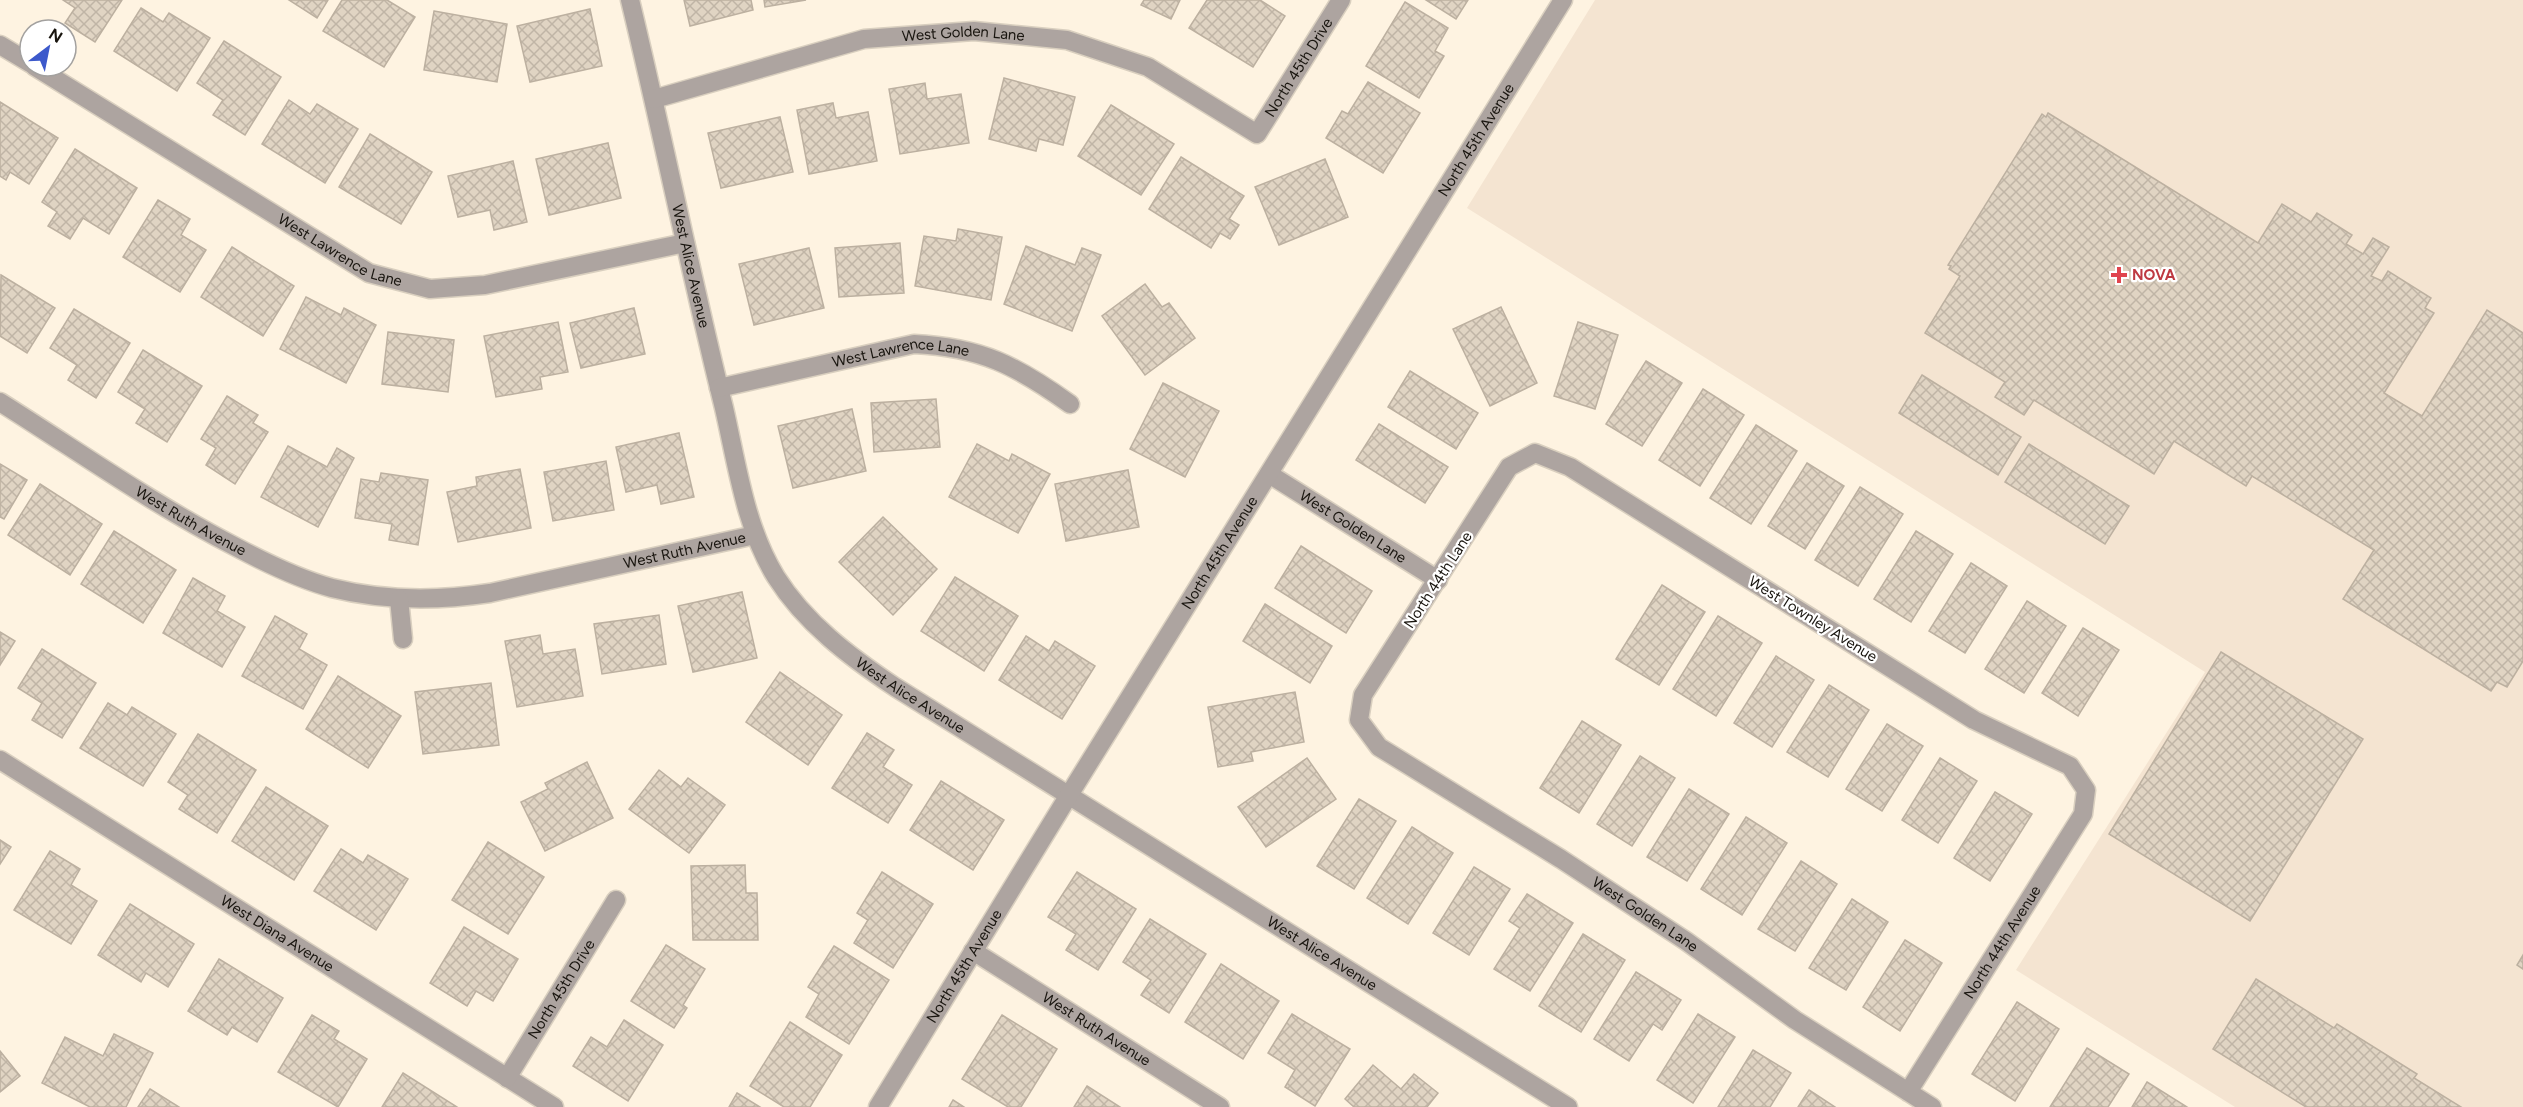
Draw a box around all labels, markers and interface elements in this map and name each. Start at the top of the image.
street label: North 45th Drive [1261,15,1337,120]
north arrow [18,18,78,78]
street label: West Golden Lane [901,22,1025,45]
text: N [45,24,66,47]
street label: North 45th Avenue [1434,80,1518,200]
street label: West Alice Avenue [668,203,713,330]
street label: West Lawrence Lane [275,210,404,290]
marker: NOVA [2110,266,2128,284]
place label: NOVA [2132,266,2176,284]
street label: West Lawrence Lane [831,334,971,371]
street label: West Ruth Avenue [132,482,249,560]
street label: West Golden Lane [1296,486,1410,567]
street label: North 45th Avenue [1178,493,1261,613]
street label: West Ruth Avenue [622,528,747,573]
street label: North 44th Lane [1400,528,1476,632]
street label: West Townley Avenue [1745,572,1881,666]
street label: West Alice Avenue [852,653,968,737]
street label: West Golden Lane [1589,873,1702,956]
street label: North 44th Avenue [1960,882,2045,1002]
street label: West Diana Avenue [217,891,337,976]
street label: North 45th Avenue [923,906,1006,1026]
street label: West Alice Avenue [1264,912,1380,995]
street label: North 45th Drive [524,936,599,1042]
street label: West Ruth Avenue [1039,988,1154,1070]

